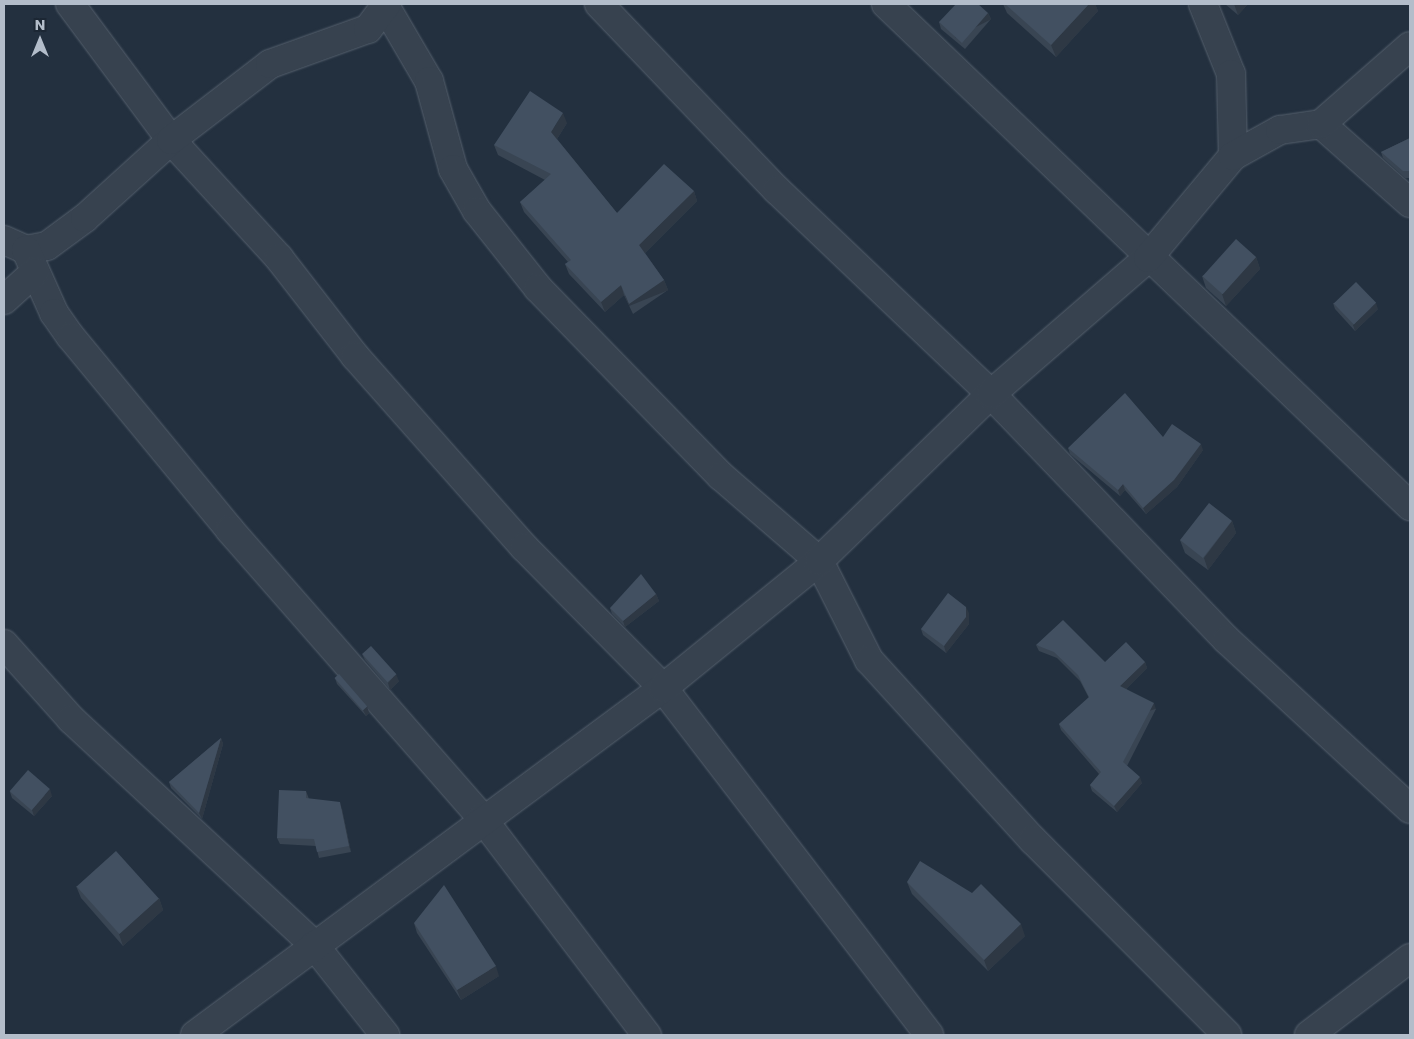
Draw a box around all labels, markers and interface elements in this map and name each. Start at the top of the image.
north arrow [15,15,65,65]
text: N [35,15,45,35]

